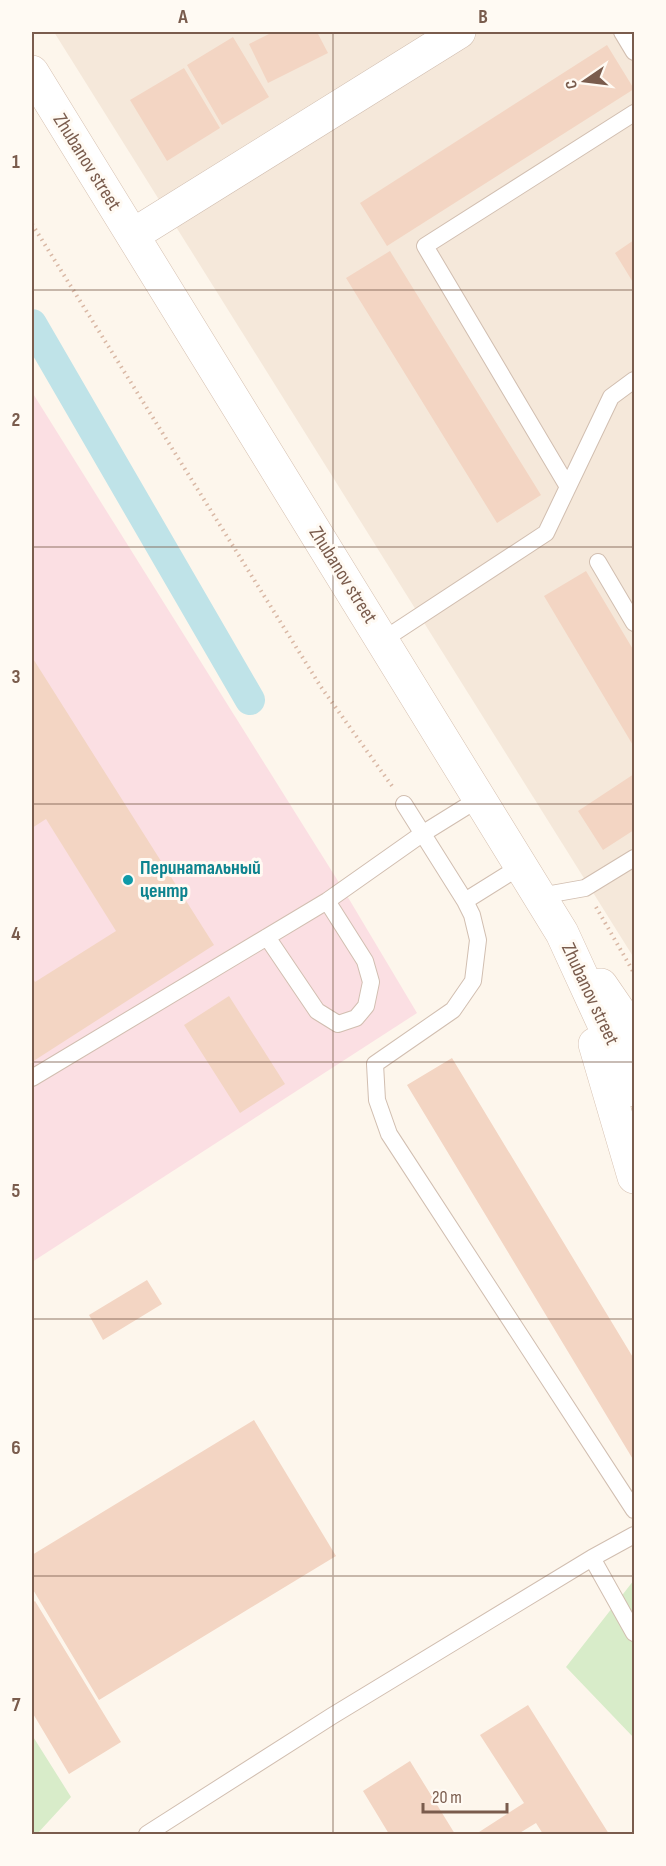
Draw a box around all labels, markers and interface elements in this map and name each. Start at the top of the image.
text: A [177,5,188,29]
text: B [478,5,488,29]
north arrow [555,51,615,111]
text: С [562,78,582,91]
street label: Zhubanov street [48,109,126,215]
text: 1 [12,150,20,174]
text: 2 [12,408,20,432]
street label: Zhubanov street [304,522,382,628]
text: 3 [12,665,21,689]
place label: Перинатальный центр [140,856,261,903]
marker: Перинатальный центр [121,873,135,887]
text: 4 [11,922,21,946]
street label: Zhubanov street [556,939,624,1049]
text: 5 [12,1179,21,1203]
text: 6 [11,1436,21,1460]
text: 7 [12,1693,21,1717]
scale bar [423,1776,507,1814]
text: 20 m [432,1787,462,1808]

